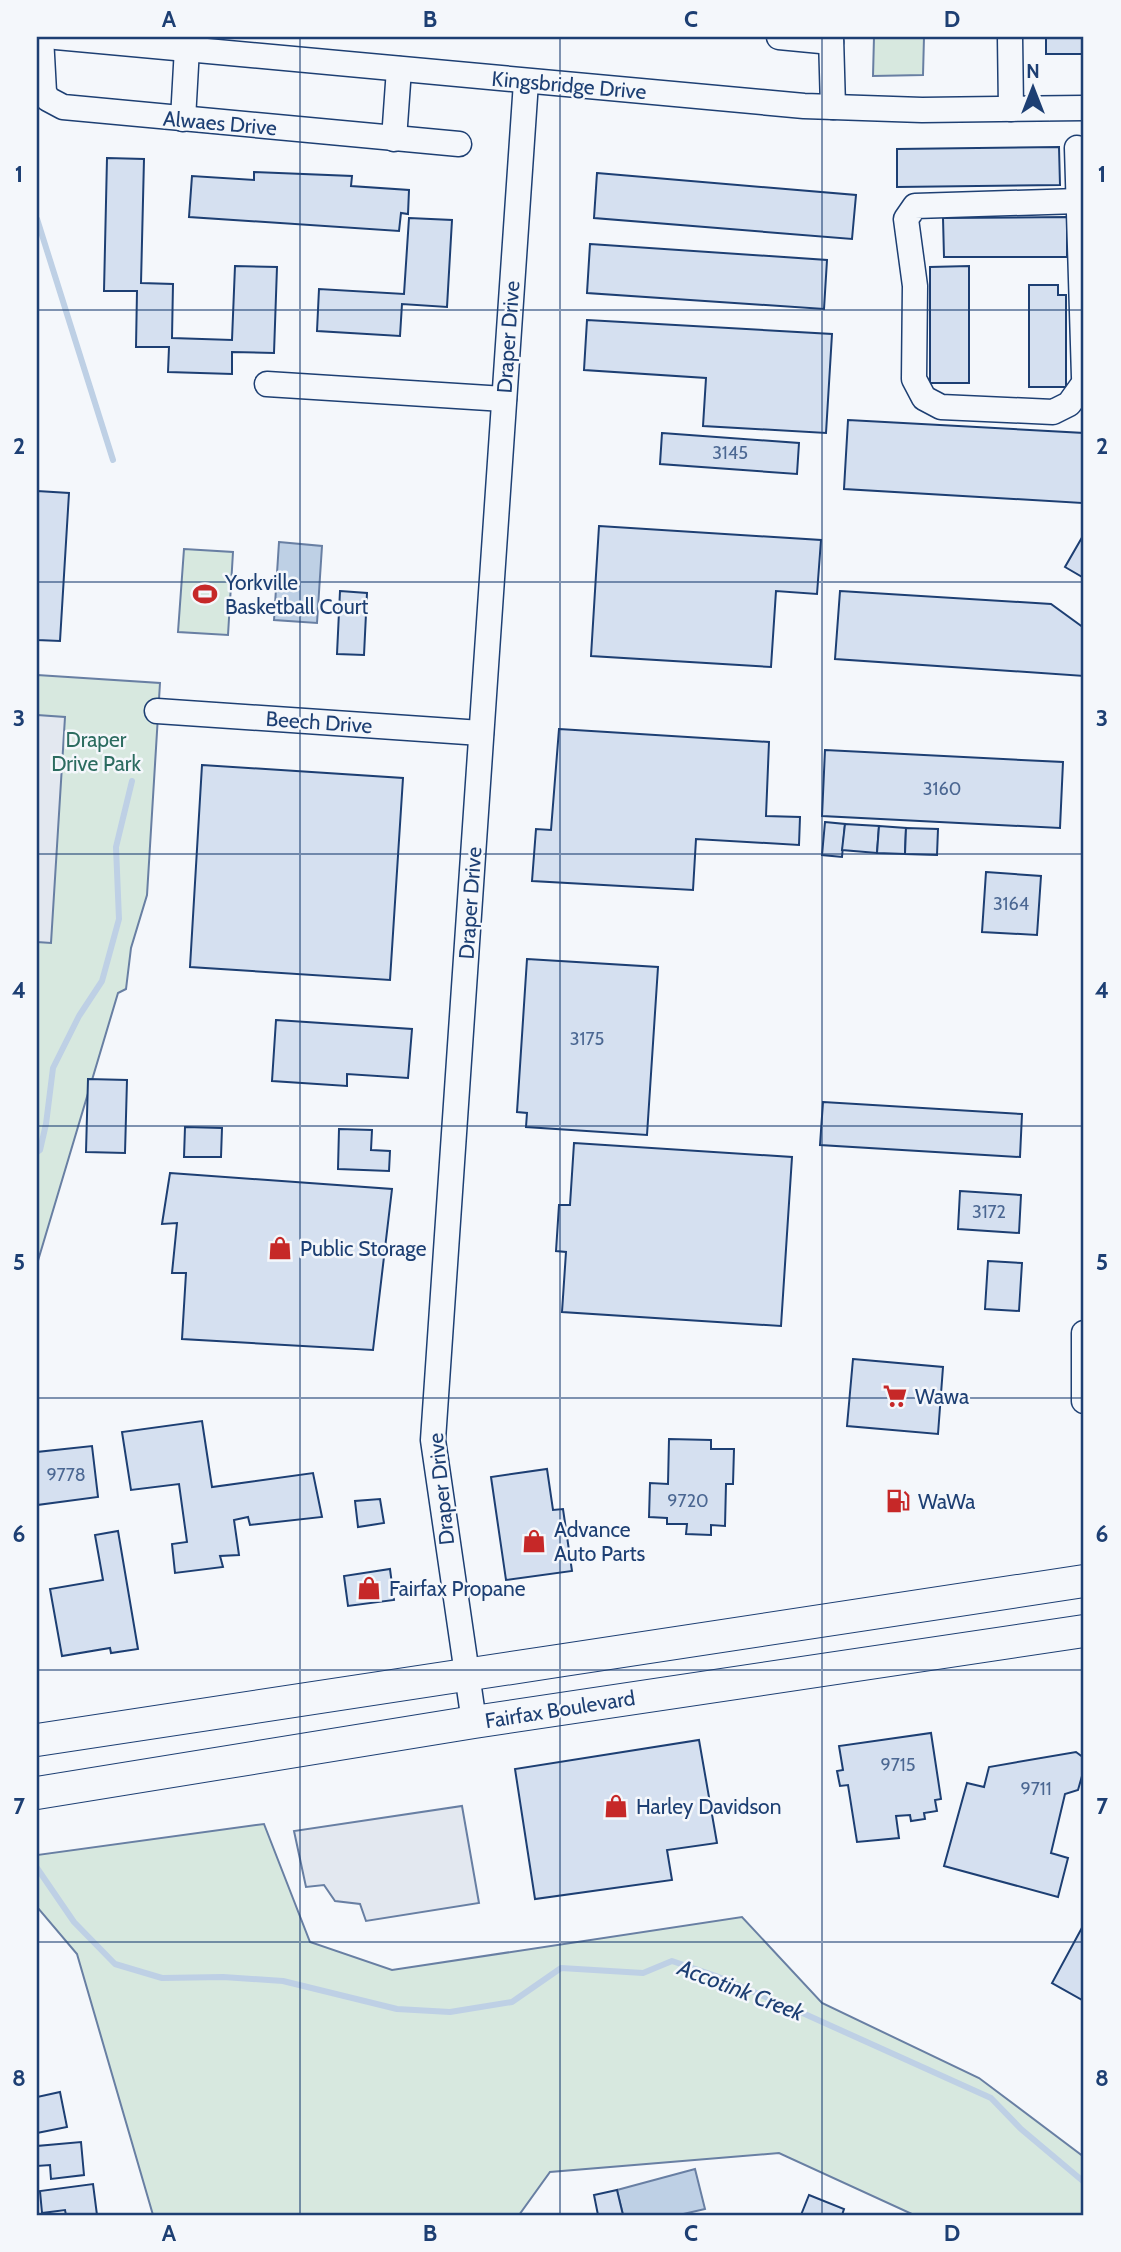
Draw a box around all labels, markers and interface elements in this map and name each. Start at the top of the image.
text: A [162,5,177,33]
text: B [423,5,437,33]
text: C [684,5,698,33]
text: D [944,5,960,33]
north arrow [998,52,1068,122]
text: N [1026,60,1040,83]
street label: Kingsbridge Drive [491,66,648,104]
street label: Alwaes Drive [162,106,278,140]
text: 1 [15,160,23,188]
text: 1 [1098,160,1106,188]
street label: Draper Drive [492,280,524,394]
text: 2 [13,432,25,460]
text: 2 [1096,432,1108,460]
house number: 3145 [712,442,748,464]
place label: Yorkville Basketball Court [224,570,368,619]
sports icon: Yorkville Basketball Court [191,580,219,608]
text: 3 [13,704,25,732]
text: 3 [1096,704,1108,732]
street label: Beech Drive [265,706,373,738]
park label: Draper Drive Park [51,727,141,776]
house number: 3160 [923,778,961,800]
street label: Draper Drive [454,846,486,960]
house number: 3164 [993,893,1029,915]
text: 4 [12,976,26,1004]
text: 4 [1095,976,1109,1004]
house number: 3175 [570,1028,604,1050]
house number: 3172 [972,1201,1006,1223]
shop icon: Public Storage [266,1234,294,1262]
place label: Public Storage [300,1236,427,1261]
text: 5 [13,1248,25,1276]
text: 5 [1096,1248,1108,1276]
supermarket icon: Wawa [881,1382,909,1410]
place label: Wawa [915,1384,969,1409]
street label: Draper Drive [423,1431,459,1546]
house number: 9778 [46,1464,86,1486]
fuel station icon: WaWa [884,1487,912,1515]
place label: WaWa [918,1489,975,1514]
house number: 9720 [667,1490,709,1512]
place label: Advance Auto Parts [554,1517,645,1566]
text: 6 [13,1520,25,1548]
text: 6 [1096,1520,1108,1548]
shop icon: Advance Auto Parts [520,1527,548,1555]
shop icon: Fairfax Propane [355,1574,383,1602]
place label: Fairfax Propane [389,1576,526,1601]
street label: Fairfax Boulevard [483,1685,637,1733]
house number: 9715 [881,1754,915,1776]
house number: 9711 [1020,1778,1052,1800]
text: 7 [13,1792,25,1820]
shop icon: Harley Davidson [602,1792,630,1820]
text: 7 [1096,1792,1108,1820]
place label: Harley Davidson [636,1794,781,1819]
water label: Accotink Creek [673,1953,809,2027]
text: 8 [12,2064,26,2092]
text: 8 [1095,2064,1109,2092]
text: A [162,2219,177,2247]
text: B [423,2219,437,2247]
text: C [684,2219,698,2247]
text: D [944,2219,960,2247]

